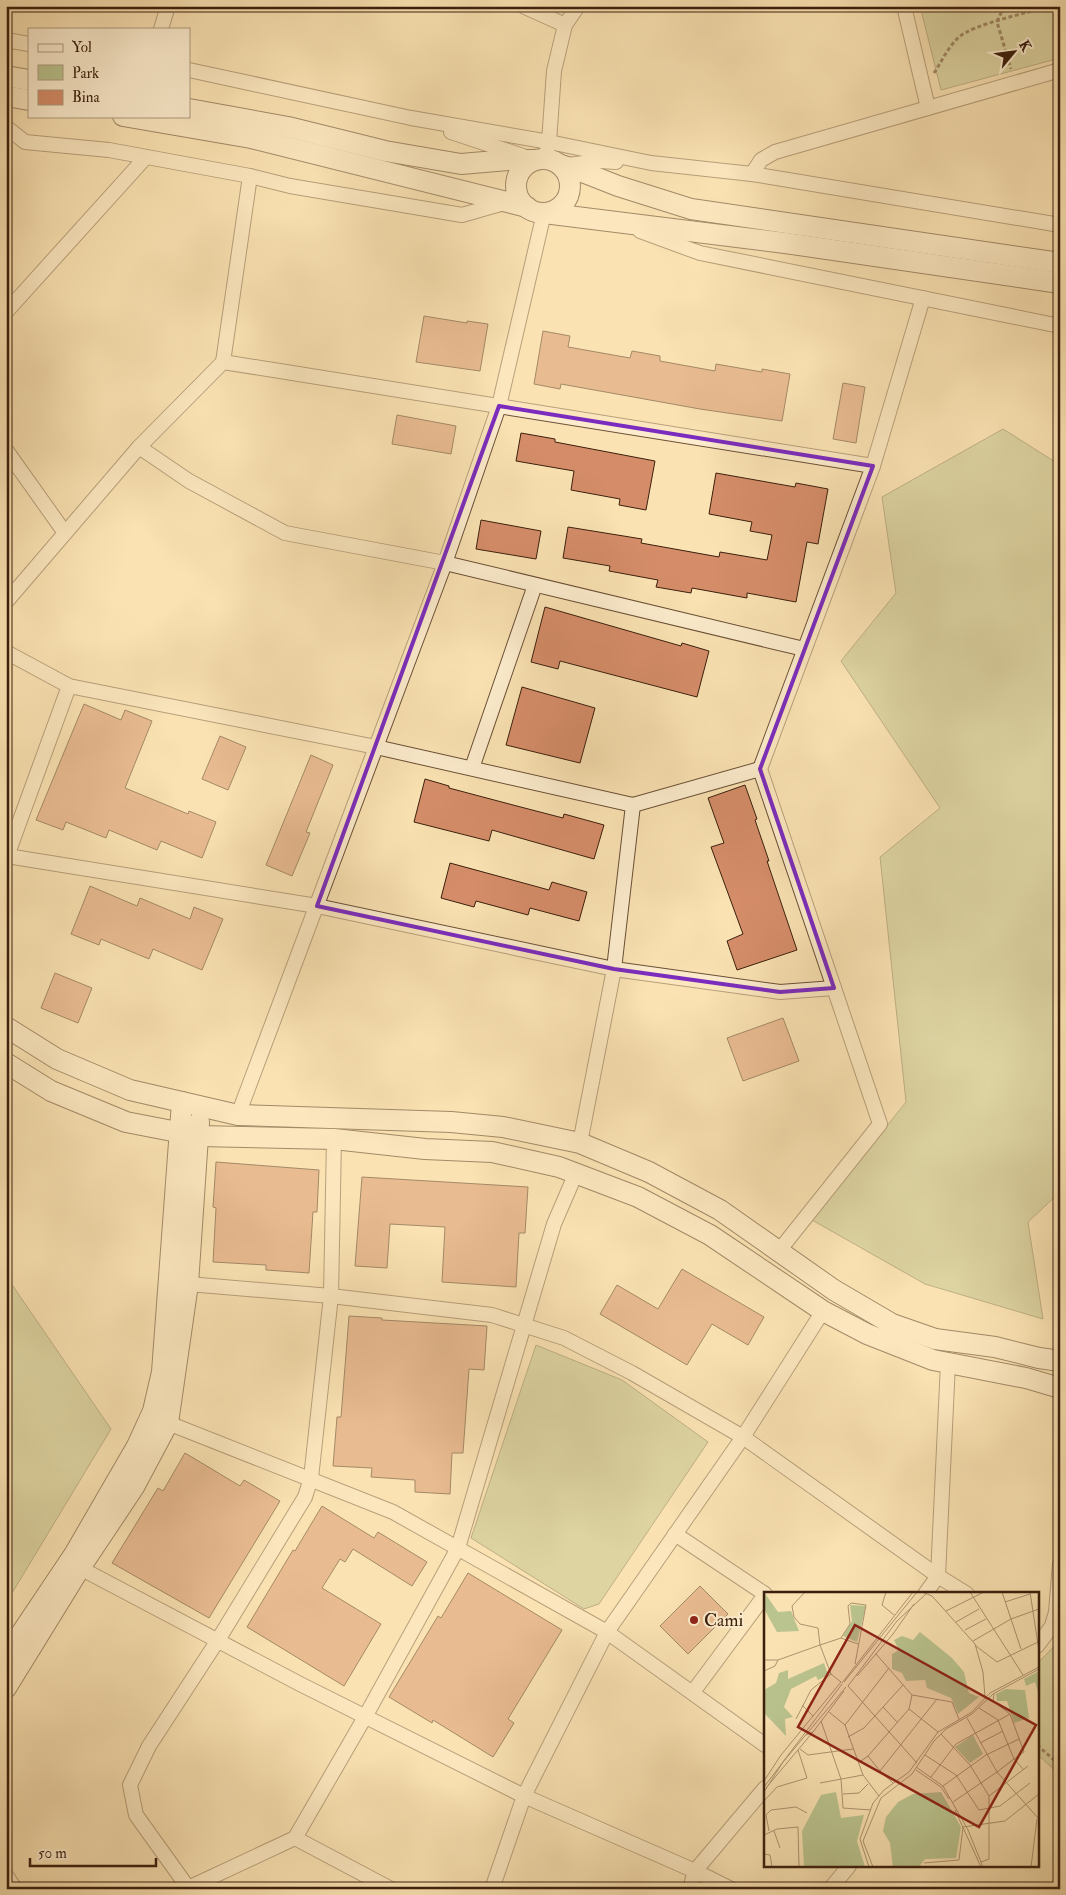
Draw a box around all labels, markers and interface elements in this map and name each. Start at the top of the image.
legend [28,28,190,118]
north arrow [988,28,1038,78]
text: Yol [72,38,92,57]
text: K [1015,38,1035,55]
text: Park [72,64,99,83]
text: Bina [72,88,100,107]
inset map [764,1592,1038,1868]
place label: Cami [704,1609,743,1632]
marker: Cami [688,1614,700,1626]
scale bar [30,1835,156,1867]
text: 50 m [38,1844,67,1863]

